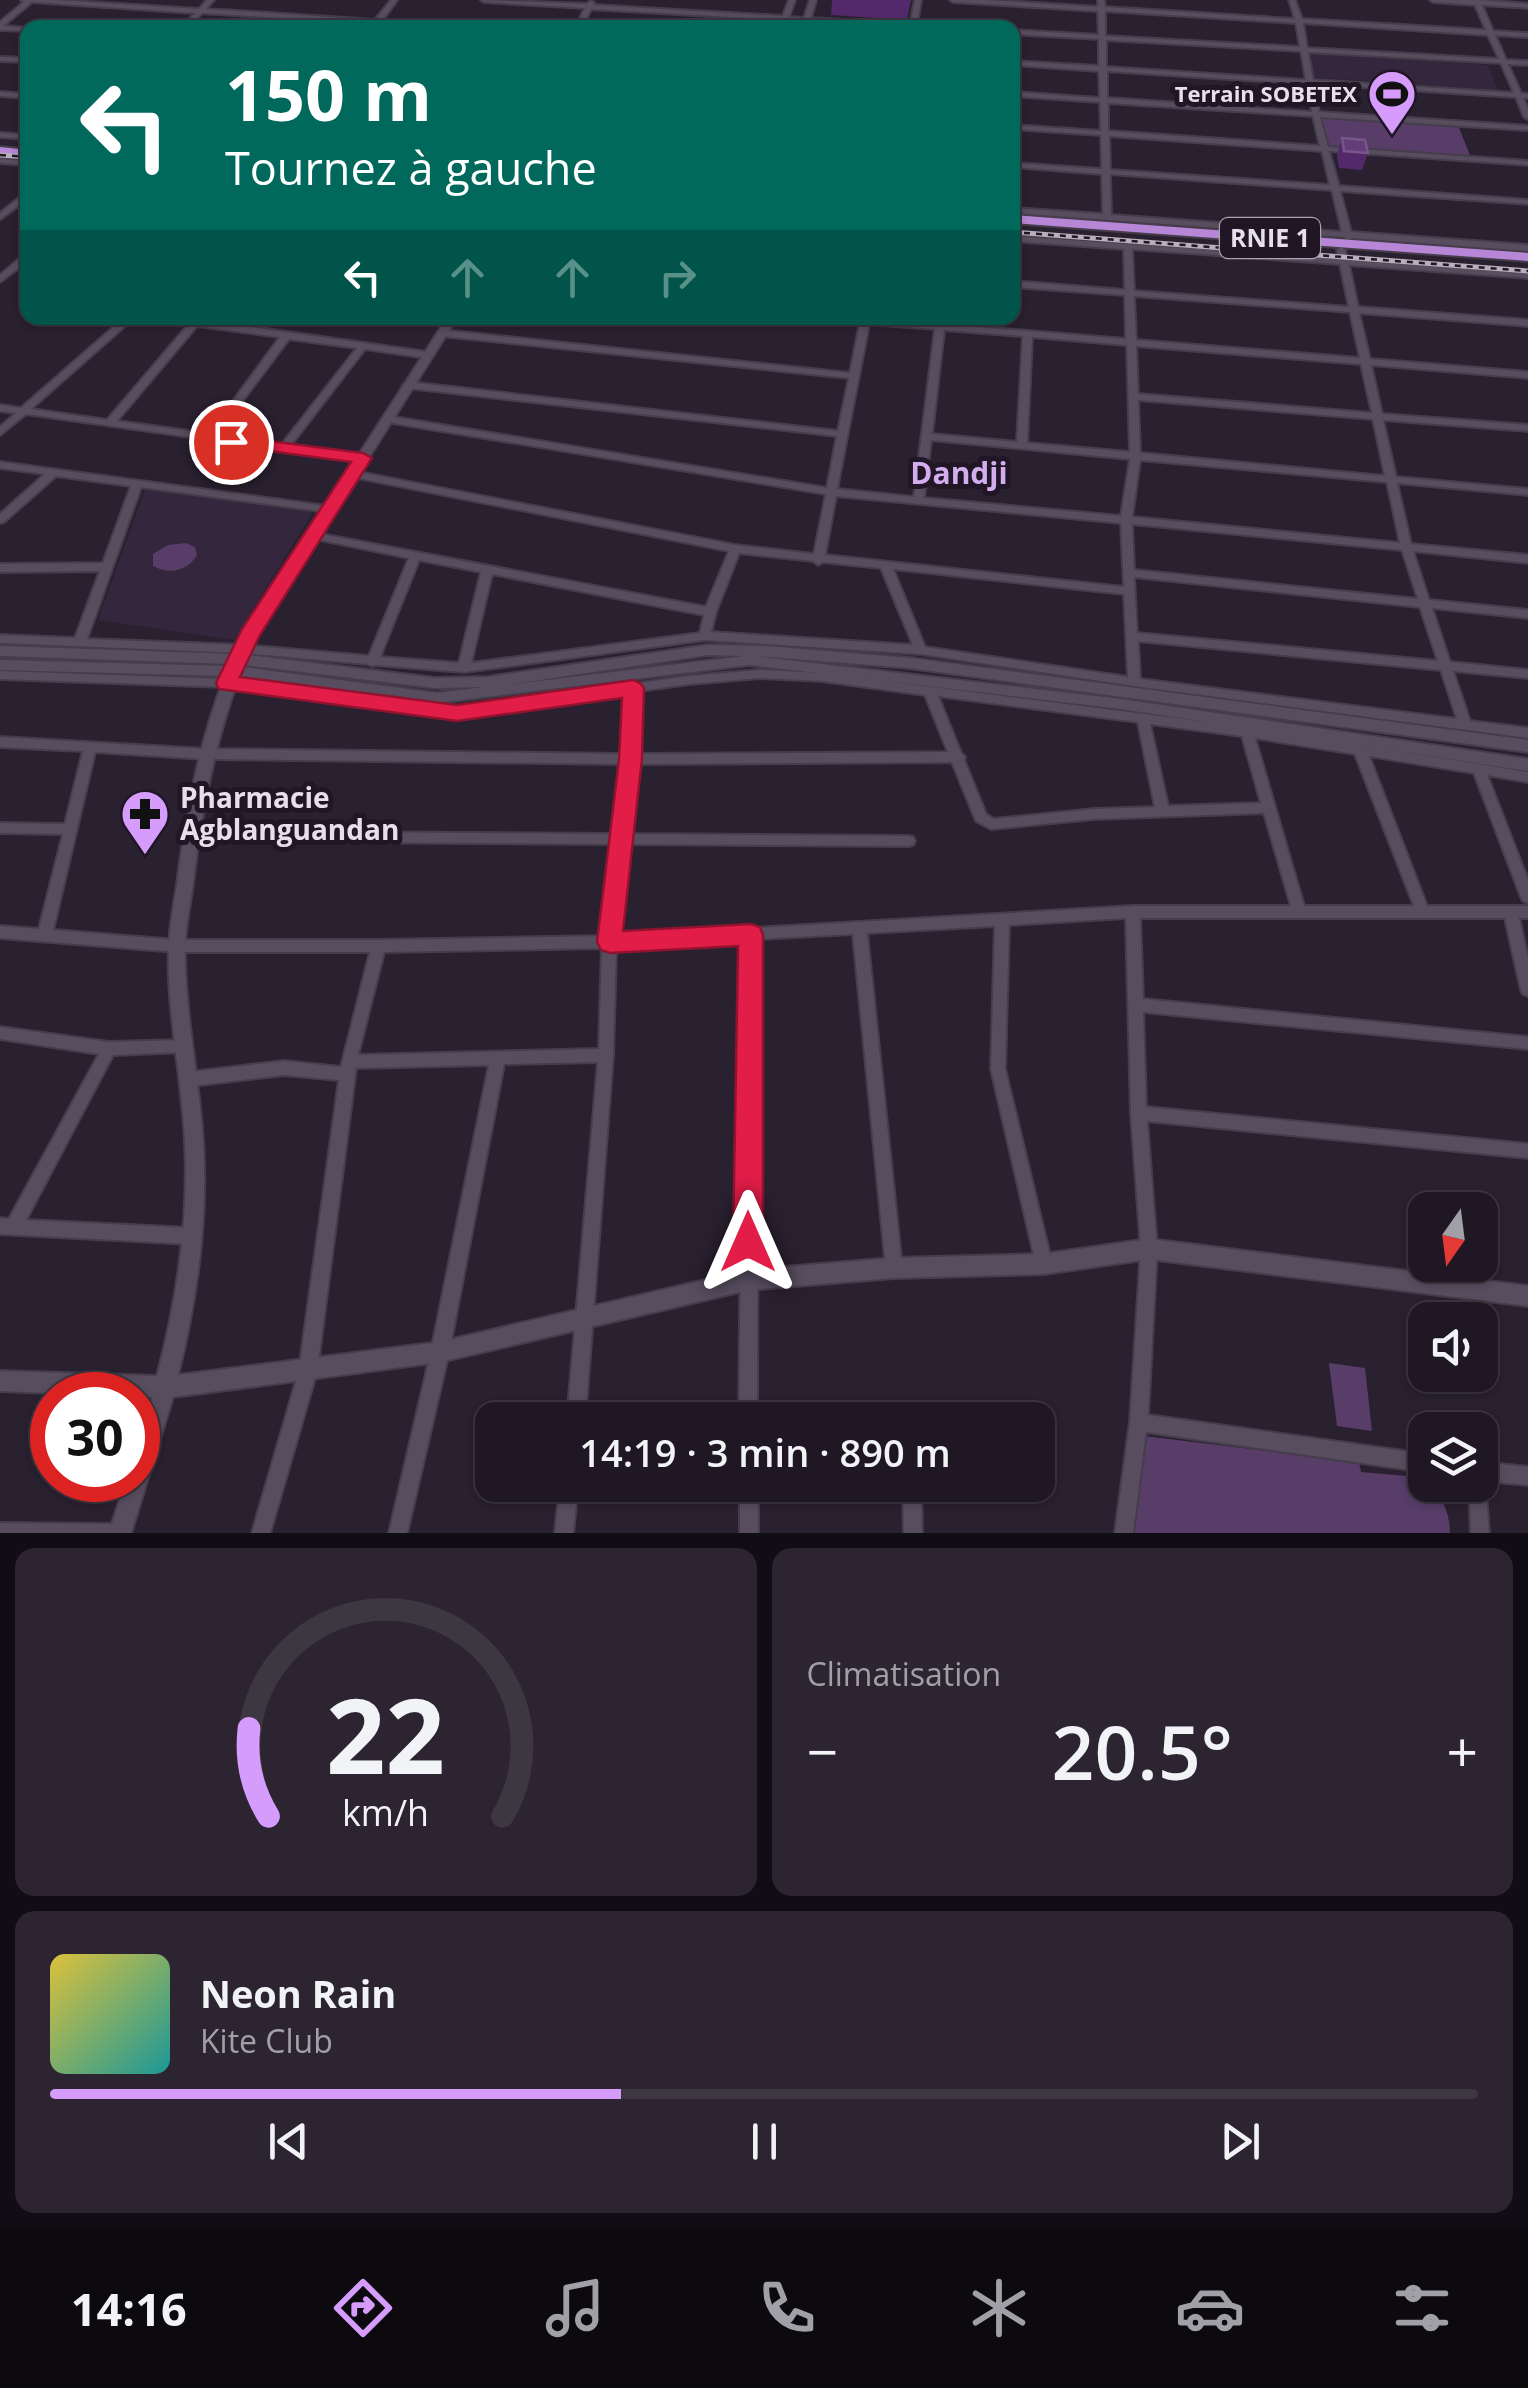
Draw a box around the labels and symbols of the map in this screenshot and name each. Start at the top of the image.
sports icon: Terrain SOBETEX [1366,68,1418,136]
place label: Terrain SOBETEX [1175,78,1357,108]
road number: RNIE 1 [1220,218,1320,258]
pin [189,400,274,485]
district label: Dandji [910,452,1008,493]
place label: Pharmacie Agblanguandan [180,778,399,848]
pharmacy icon: Pharmacie Agblanguandan [119,788,171,856]
position arrow [696,1190,800,1294]
north arrow [1408,1192,1498,1282]
speed limit sign: 30 [30,1372,160,1502]

